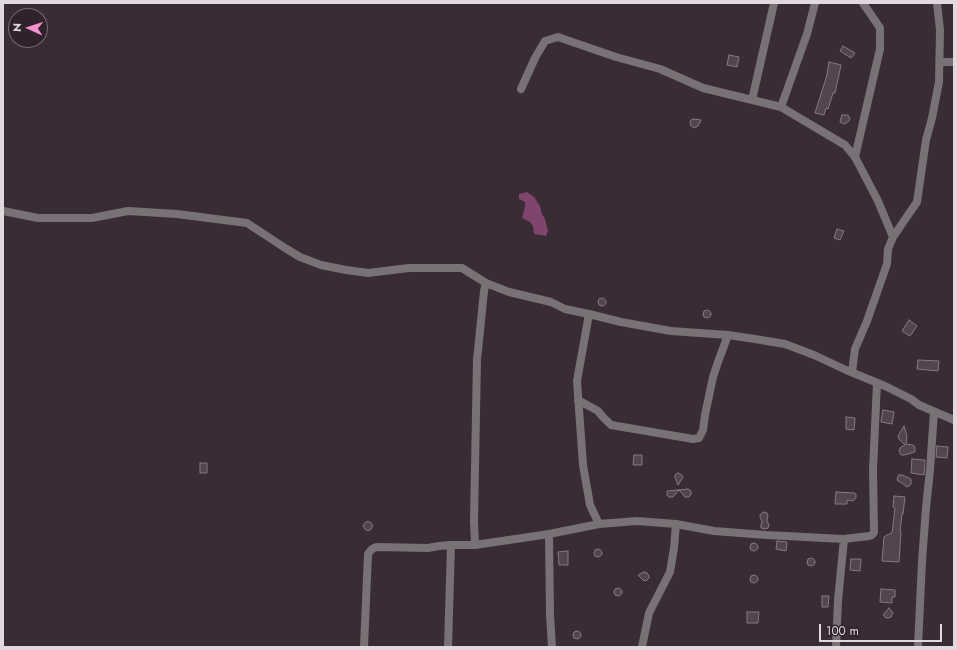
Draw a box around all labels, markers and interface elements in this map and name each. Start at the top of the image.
north arrow [8,8,48,48]
text: N [9,23,25,32]
scale bar [821,616,944,642]
text: 100 m [826,622,859,640]

